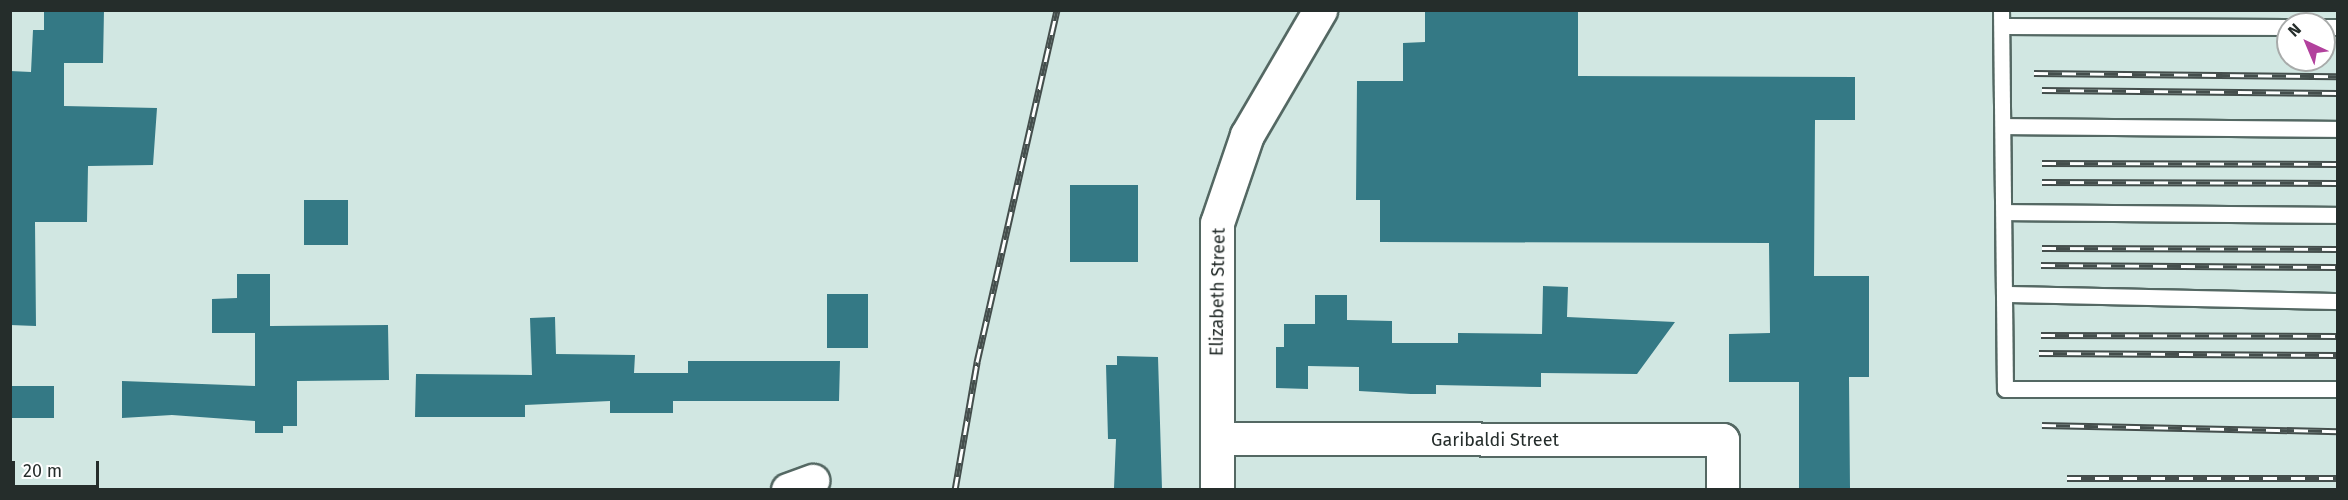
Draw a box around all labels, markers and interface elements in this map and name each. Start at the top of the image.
north arrow [2276,12,2336,72]
text: N [2284,20,2305,41]
street label: Elizabeth Street [1206,228,1230,356]
street label: Garibaldi Street [1431,429,1559,451]
scale bar [15,449,102,487]
text: 20 m [23,460,62,482]

